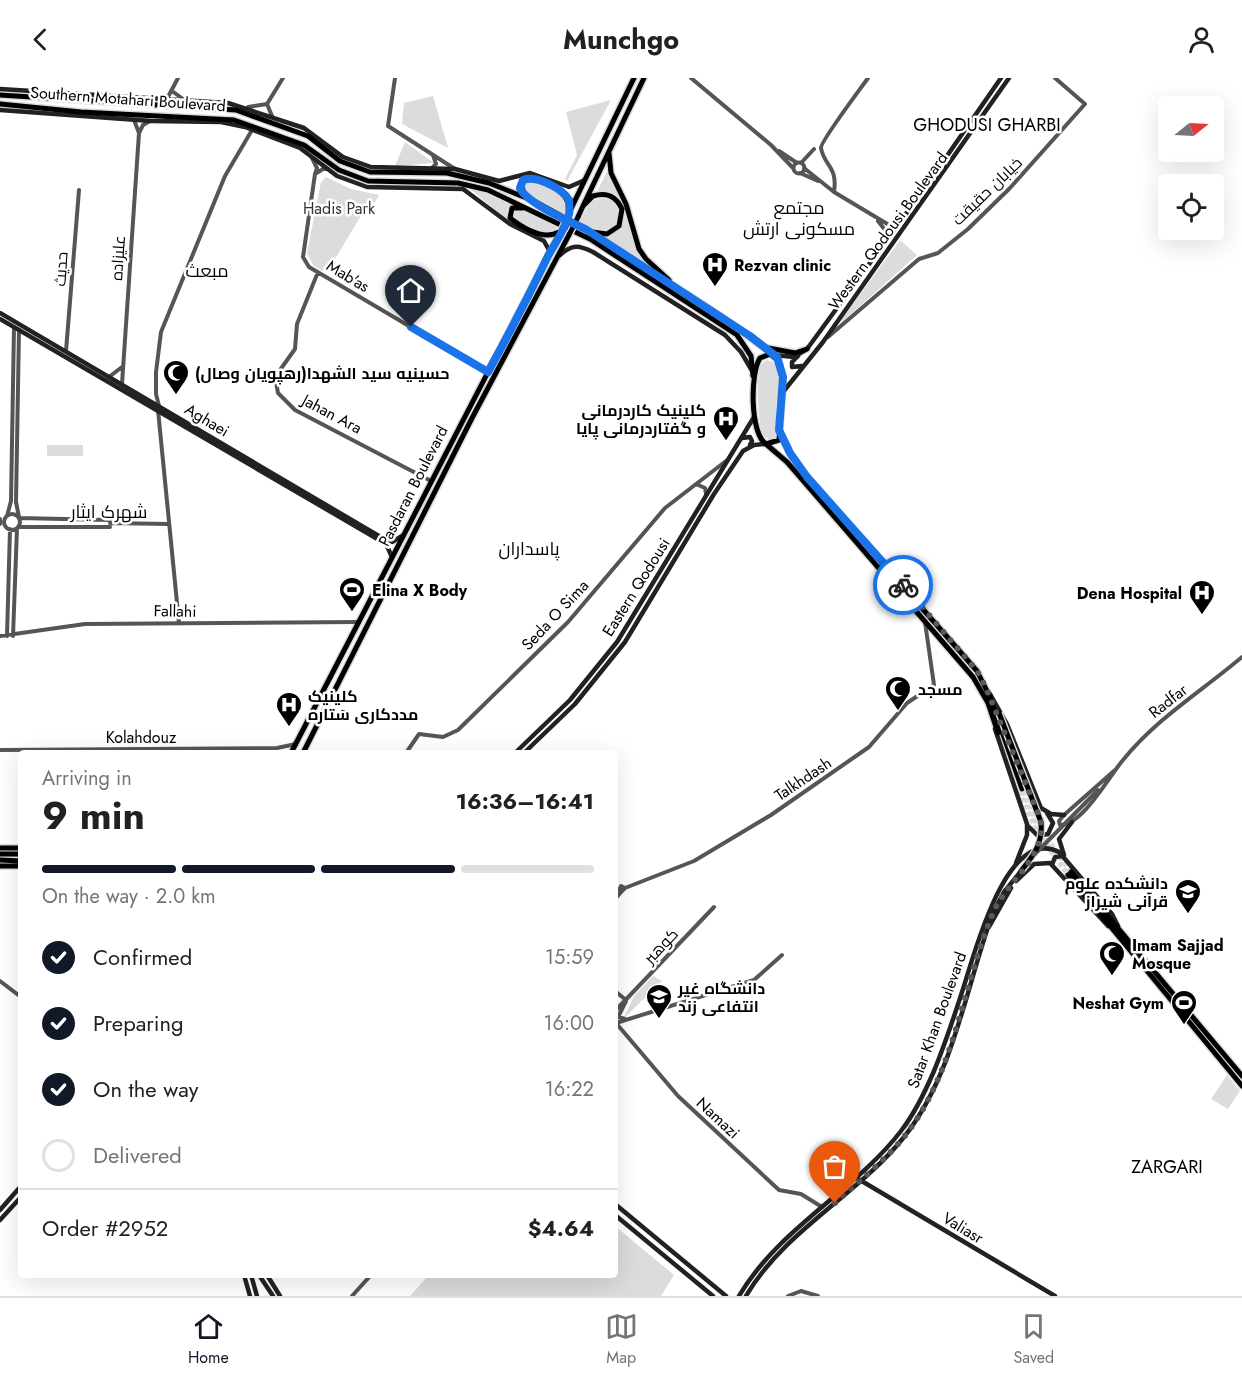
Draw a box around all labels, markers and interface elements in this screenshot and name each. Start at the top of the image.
text: Munchgo [563,20,679,59]
icon: back [24,23,57,56]
icon: person [1185,23,1218,56]
street label: ُSouthern Motahari Boulevard [29,81,227,117]
north arrow [1158,96,1224,162]
map controls [1158,96,1224,240]
district label: GHODUSI GHARBI [913,112,1061,138]
street label: Western Qodousi Boulevard [823,147,953,315]
street label: خیابان حقیقت [947,152,1027,230]
button: locate [1158,174,1224,240]
district label: مجتمع مسکونی ارتش [743,195,855,242]
park label: Hadis Park [303,197,376,220]
street label: علیزاده [105,235,131,281]
hospital icon: Rezvan clinic [700,250,730,288]
street label: حدیث [48,251,74,287]
street label: Mab'as [322,254,374,298]
place label: Rezvan clinic [734,254,831,277]
district label: مبعث [185,258,229,284]
pin [385,265,436,327]
icon: home [394,274,427,307]
mosque icon: حسینیه سید الشهدا(رهپویان وصال) [161,358,191,396]
place label: حسینیه سید الشهدا(رهپویان وصال) [195,362,449,385]
street label: Jahan Ara [296,388,366,439]
street label: Aghaei [180,398,234,442]
place label: کلینیک کاردرمانی و گفتاردرمانی پایا [576,399,706,440]
hospital icon: کلینیک کاردرمانی و گفتاردرمانی پایا [711,404,741,442]
street label: Pasdaran Boulevard [373,422,453,550]
district label: شهرک ایثار [70,499,147,525]
street label: Eastern Qodousi [597,533,675,641]
district label: پاسداران [498,536,560,562]
courier [873,555,933,615]
icon: bike [887,569,920,602]
sports icon: Elina X Body [337,575,367,613]
street label: Seda O Sima [516,575,594,655]
hospital icon: Dena Hospital [1187,578,1217,616]
place label: Elina X Body [372,579,468,602]
place label: Dena Hospital [1077,582,1182,605]
street label: Fallahi [153,599,197,623]
mosque icon: مسجد [883,674,913,712]
place label: مسجد [918,678,963,701]
street label: Radfar [1144,678,1193,723]
place label: کلینیک مددکاری سَتاره [308,685,418,726]
hospital icon: کلینیک مددکاری سَتاره [274,690,304,728]
street label: Kolahdouz [106,726,177,749]
street label: Talkhdash [770,751,836,807]
text: Arriving in [42,764,132,793]
text: 16:36–16:41 [456,785,594,817]
text: 9 min [42,787,145,844]
place label: دانشکده علوم قرآنی شیراز [1065,872,1168,913]
school or university icon: دانشکده علوم قرآنی شیراز [1173,877,1203,915]
text: On the way · 2.0 km [42,882,216,911]
street label: کوهبر [638,923,684,970]
place label: Imam Sajjad Mosque [1132,934,1224,975]
mosque icon: Imam Sajjad Mosque [1097,939,1127,977]
icon: check [42,941,75,974]
text: Confirmed [93,941,192,973]
text: 15:59 [545,943,594,972]
street label: Satar Khan Boulevard [902,949,972,1091]
place label: دانشگاه غیر انتفاعی زند [677,977,765,1018]
school or university icon: دانشگاه غیر انتفاعی زند [644,982,674,1020]
sports icon: Neshat Gym [1169,988,1199,1026]
place label: Neshat Gym [1072,992,1164,1015]
icon: check [42,1007,75,1040]
text: Preparing [93,1007,184,1039]
text: 16:00 [543,1009,594,1038]
icon: check [42,1073,75,1106]
text: On the way [93,1073,198,1105]
text: 16:22 [545,1075,594,1104]
street label: Namazi [691,1092,745,1144]
text: Delivered [93,1139,182,1171]
pin [809,1141,860,1203]
icon: bag [818,1150,851,1183]
district label: ZARGARI [1131,1154,1203,1180]
street label: Valiasr [938,1207,988,1249]
text: Order #2952 [42,1212,168,1244]
text: $4.64 [528,1212,594,1244]
tab: Home [188,1310,229,1369]
tab: Map [605,1310,638,1369]
tab: Saved [1014,1310,1054,1369]

